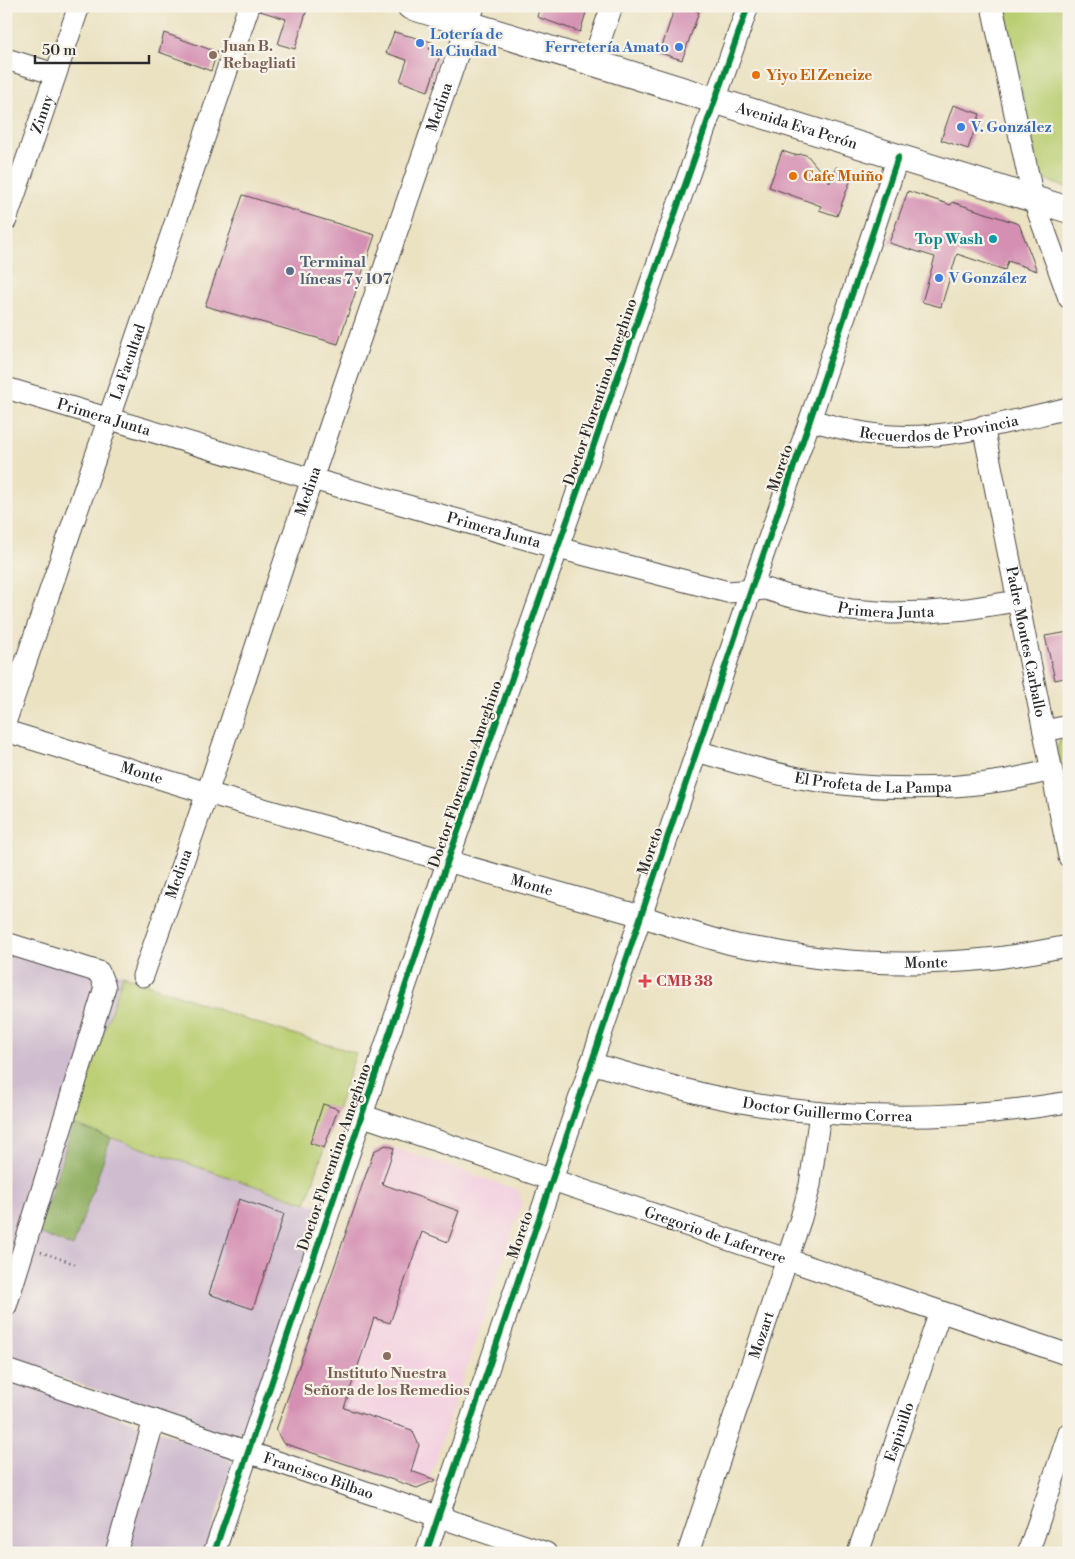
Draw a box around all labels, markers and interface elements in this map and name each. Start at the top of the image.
place label: Lotería de la Ciudad [430,25,503,61]
scale bar [35,32,149,64]
place label: Juan B. Rebagliati [221,37,296,73]
marker: Lotería de la Ciudad [414,37,426,49]
place label: Ferretería Amato [545,38,669,57]
text: 50 m [42,41,76,60]
marker: Ferretería Amato [673,41,685,53]
marker: Juan B. Rebagliati [207,49,219,61]
place label: Yiyo El Zeneize [766,66,872,85]
marker: Yiyo El Zeneize [750,69,762,81]
street label: Medina [423,80,457,134]
street label: Zinny [27,92,58,136]
street label: Avenida Eva Perón [733,98,860,154]
place label: V. González [970,118,1052,137]
marker: V. González [955,121,967,133]
place label: Cafe Muiño [803,167,883,186]
marker: Cafe Muiño [787,170,799,182]
place label: Top Wash [915,230,984,249]
marker: Top Wash [987,233,999,245]
place label: Terminal líneas 7 y 107 [300,253,392,289]
marker: Terminal líneas 7 y 107 [284,265,296,277]
place label: V González [948,269,1027,288]
marker: V González [933,272,945,284]
street label: Doctor Florentino Ameghino [559,296,642,488]
street label: La Facultad [106,321,150,403]
street label: Primera Junta [54,395,153,441]
street label: Recuerdos de Provincia [858,411,1021,447]
street label: Moreto [763,442,797,495]
street label: Medina [291,464,326,519]
street label: Primera Junta [444,508,543,553]
street label: Padre Montes Carballo [1001,565,1050,719]
street label: Primera Junta [836,598,935,623]
street label: Doctor Florentino Ameghino [424,678,507,870]
street label: Monte [118,758,165,789]
street label: El Profeta de La Pampa [793,768,953,798]
street label: Moreto [633,825,667,878]
street label: Medina [162,847,197,901]
street label: Monte [508,870,555,901]
street label: Monte [904,953,948,973]
place label: CMB 38 [656,972,713,991]
marker: CMB 38 [638,974,652,988]
street label: Doctor Florentino Ameghino [293,1061,376,1253]
street label: Doctor Guillermo Correa [741,1093,913,1126]
street label: Gregorio de Laferrere [642,1203,788,1268]
street label: Moreto [503,1209,537,1262]
street label: Mozart [745,1308,779,1361]
marker: Instituto Nuestra Señora de los Remedios [381,1350,393,1362]
place label: Instituto Nuestra Señora de los Remedios [304,1364,470,1400]
street label: Espinillo [881,1400,919,1464]
street label: Francisco Bilbao [261,1449,376,1504]

